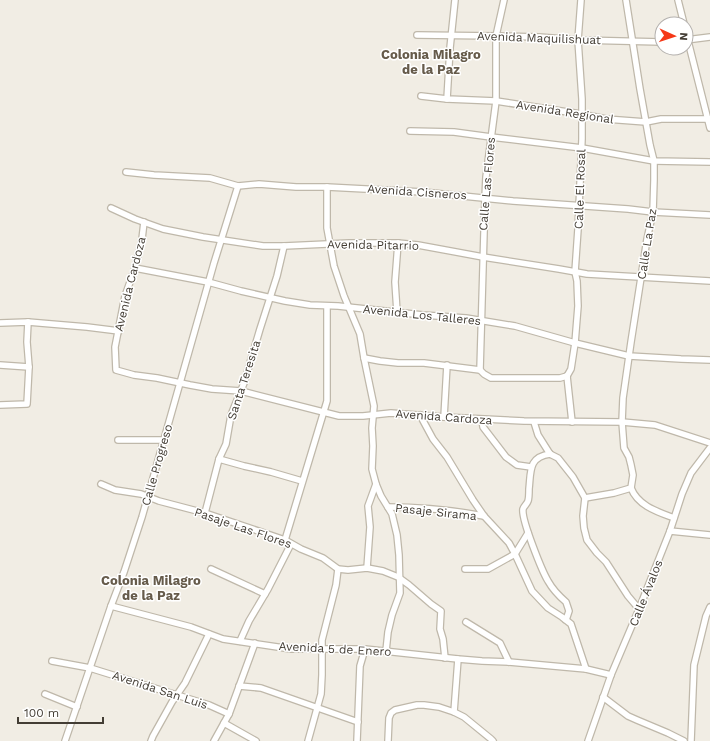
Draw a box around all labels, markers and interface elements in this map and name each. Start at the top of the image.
north arrow [654,16,694,56]
street label: Avenida Maquilishuat [477,29,601,47]
text: N [677,32,690,41]
district label: Colonia Milagro de la Paz [381,47,481,77]
street label: Avenida Regional [515,97,615,127]
street label: Calle Las Flores [476,137,498,231]
street label: Calle El Rosal [572,148,588,229]
street label: Avenida Cisneros [367,182,467,202]
street label: Calle La Paz [634,207,660,281]
street label: Avenida Cardoza [111,235,149,333]
street label: Avenida Pitarrio [327,237,419,253]
street label: Avenida Los Talleres [362,302,482,328]
street label: Santa Teresita [225,338,264,422]
street label: Avenida Cardoza [395,407,493,427]
street label: Calle Progreso [139,423,175,507]
street label: Pasaje Sirama [394,501,478,523]
street label: Pasaje Las Flores [193,505,293,551]
street label: Calle Ávalos [626,558,666,628]
district label: Colonia Milagro de la Paz [101,573,201,603]
street label: Avenida 5 de Enero [278,639,392,659]
street label: Avenida San Luis [111,668,209,712]
scale bar [18,699,103,725]
text: 100 m [24,706,59,720]

